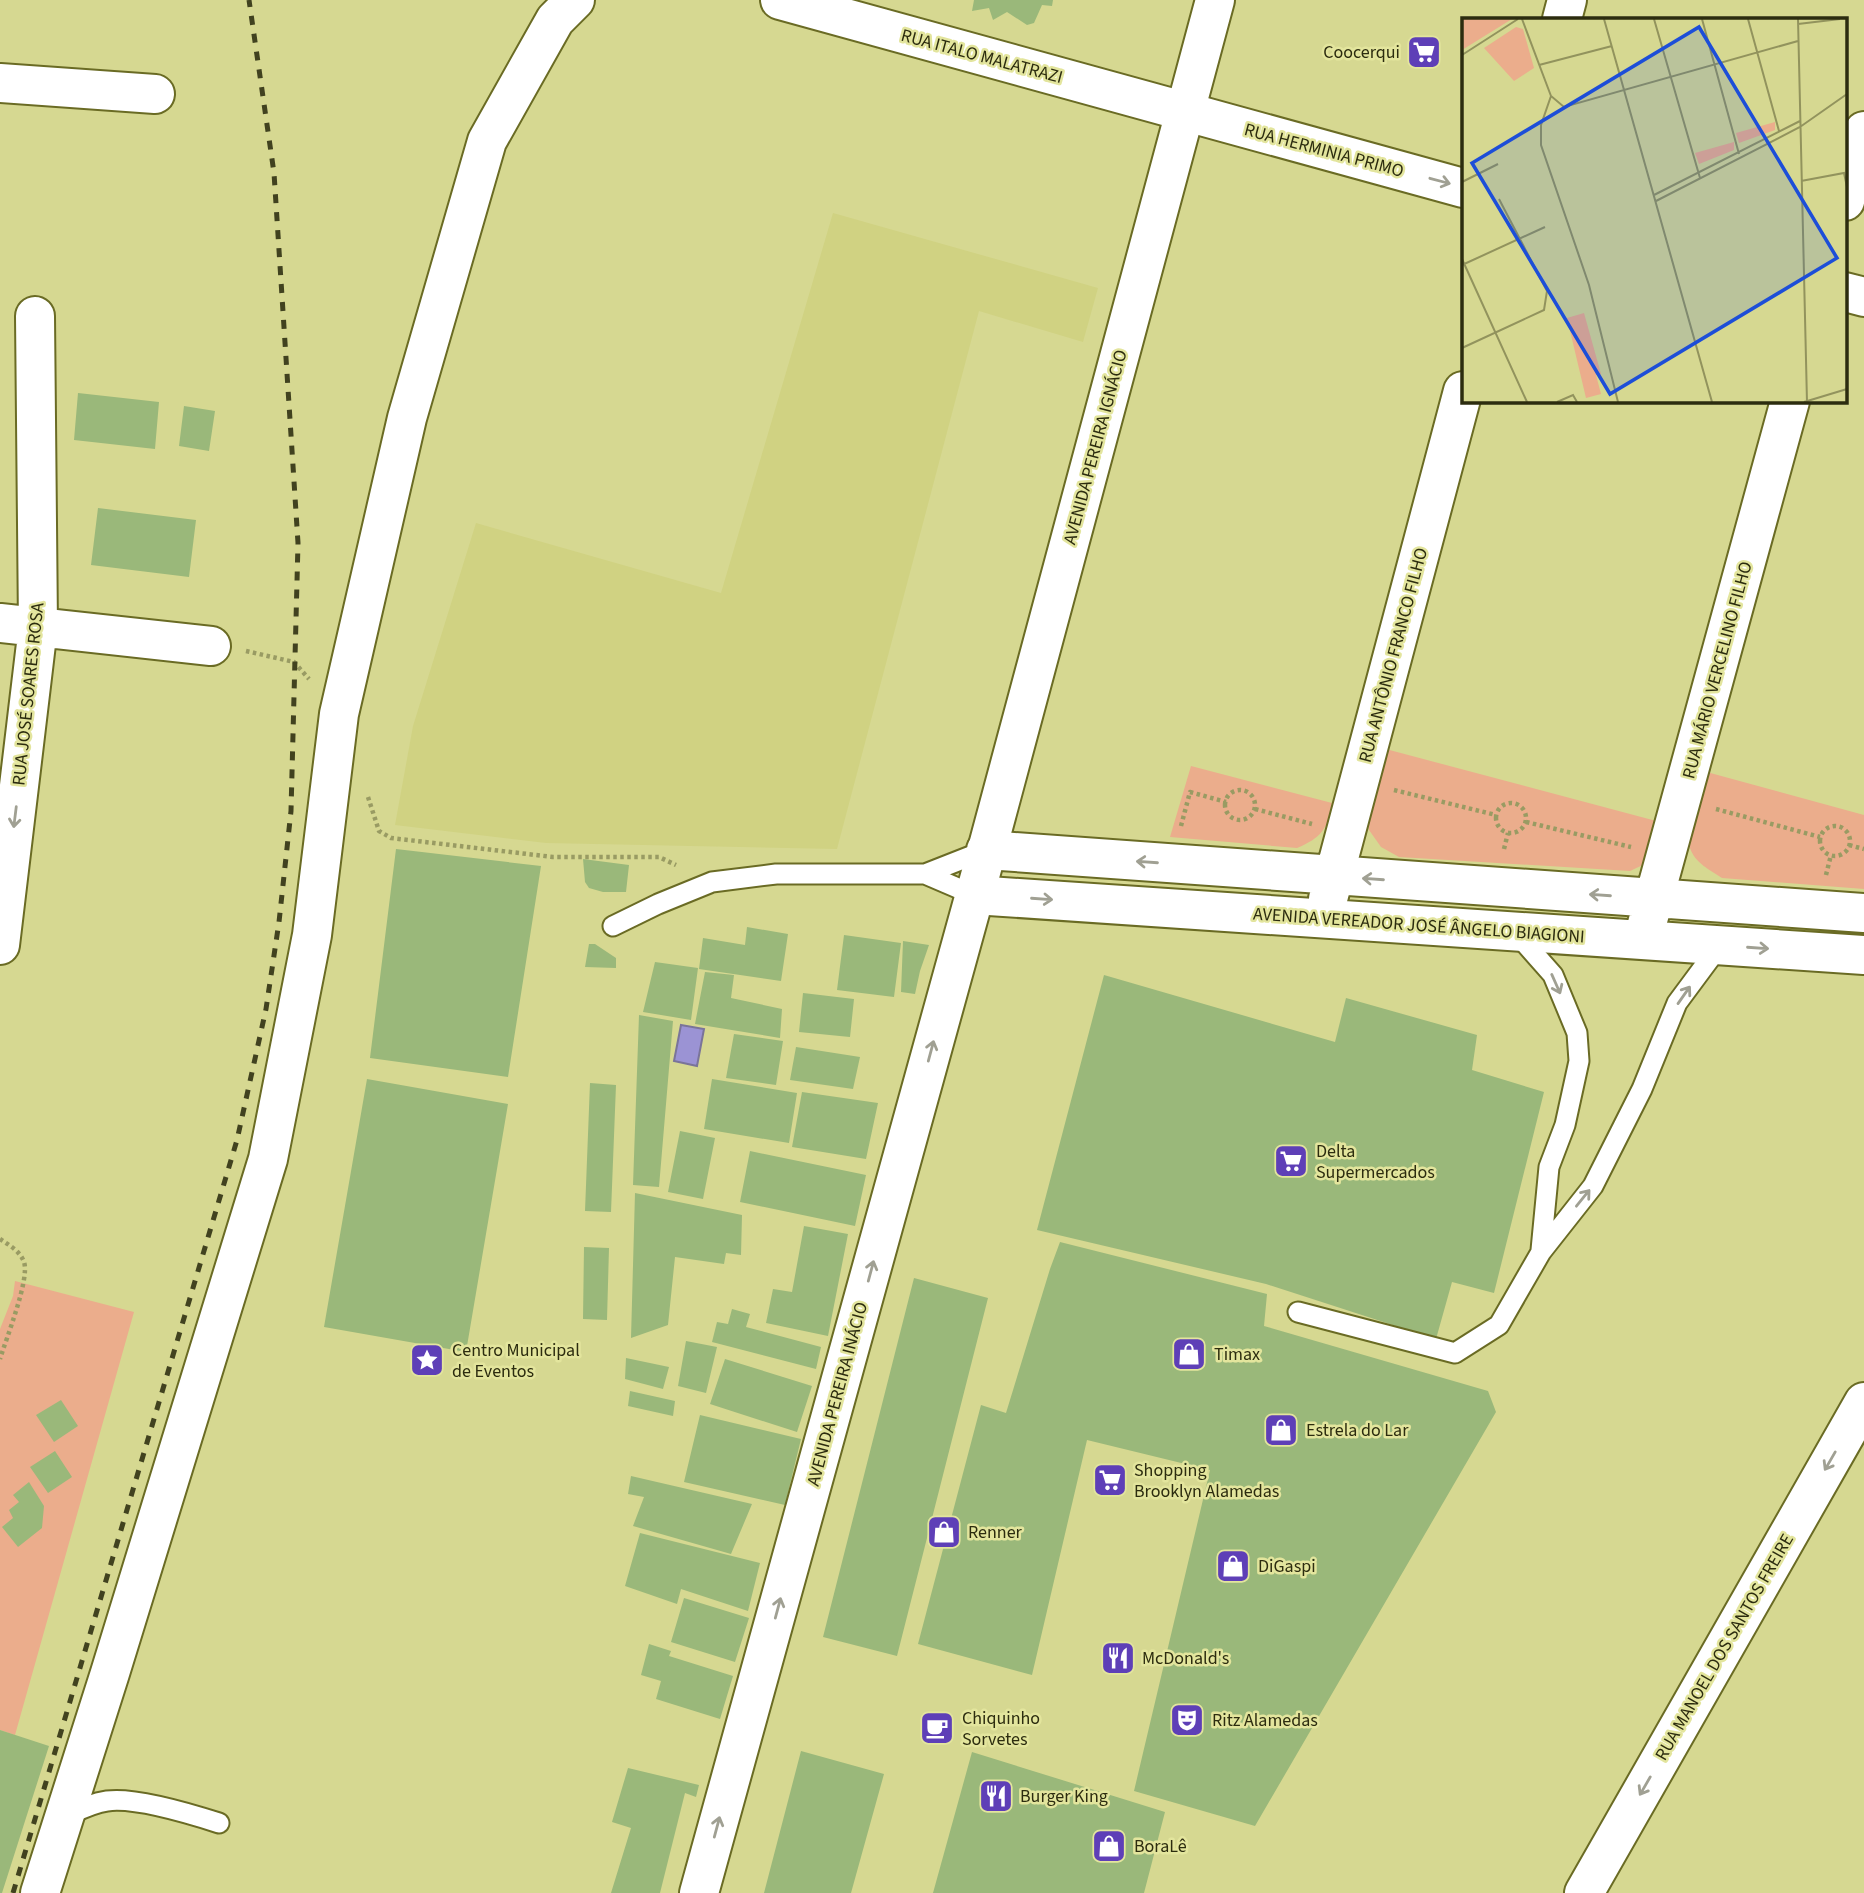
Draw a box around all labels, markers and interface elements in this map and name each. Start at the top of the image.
inset map [1462,18,1846,402]
street label: RUA ITALO MALATRAZI [898,23,1066,90]
supermarket icon: Coocerqui [1405,33,1443,71]
place label: Coocerqui [1323,40,1400,65]
street label: RUA HERMINIA PRIMO [1241,117,1406,184]
one-way arrow [1428,175,1451,188]
street label: AVENIDA PEREIRA IGNÁCIO [1057,347,1134,547]
street label: RUA ANTÔNIO FRANCO FILHO [1353,545,1434,765]
street label: RUA MÁRIO VERCELINO FILHO [1676,559,1759,781]
street label: RUA JOSÉ SOARES ROSA [6,601,51,787]
one-way arrow [9,805,22,828]
one-way arrow [1136,855,1158,868]
one-way arrow [1362,872,1385,885]
one-way arrow [1589,888,1612,901]
one-way arrow [1030,893,1053,906]
street label: AVENIDA VEREADOR JOSÉ ÂNGELO BIAGIONI [1252,901,1586,950]
one-way arrow [1746,941,1769,954]
one-way arrow [1550,973,1563,994]
one-way arrow [1677,986,1691,1005]
one-way arrow [925,1040,938,1063]
place label: Delta Supermercados [1316,1139,1435,1185]
supermarket icon: Delta Supermercados [1272,1142,1310,1180]
one-way arrow [1576,1190,1591,1208]
one-way arrow [865,1260,878,1282]
street label: AVENIDA PEREIRA INÁCIO [801,1299,874,1489]
shop icon: Timax [1170,1335,1208,1373]
place label: Centro Municipal de Eventos [452,1338,580,1384]
place icon: Centro Municipal de Eventos [408,1341,446,1379]
place label: Timax [1214,1342,1260,1367]
shop icon: Estrela do Lar [1262,1411,1300,1449]
place label: Estrela do Lar [1306,1418,1409,1443]
one-way arrow [1823,1450,1836,1471]
place label: Shopping Brooklyn Alamedas [1134,1458,1279,1504]
supermarket icon: Shopping Brooklyn Alamedas [1091,1461,1129,1499]
shop icon: Renner [925,1513,963,1551]
place label: Renner [968,1520,1023,1545]
street label: RUA MANOEL DOS SANTOS FREIRE [1649,1529,1800,1765]
shop icon: DiGaspi [1214,1547,1252,1585]
place label: DiGaspi [1258,1554,1316,1579]
one-way arrow [772,1597,785,1619]
restaurant icon: McDonald's [1099,1639,1137,1677]
place label: McDonald's [1142,1646,1229,1671]
theatre icon: Ritz Alamedas [1168,1701,1206,1739]
place label: Chiquinho Sorvetes [962,1706,1040,1752]
place label: Ritz Alamedas [1212,1708,1318,1733]
cafe icon: Chiquinho Sorvetes [918,1709,956,1747]
one-way arrow [1637,1776,1651,1796]
restaurant icon: Burger King [977,1777,1015,1815]
place label: Burger King [1020,1784,1108,1809]
one-way arrow [711,1816,724,1839]
shop icon: BoraLê [1090,1827,1128,1865]
place label: BoraLê [1134,1834,1187,1859]

